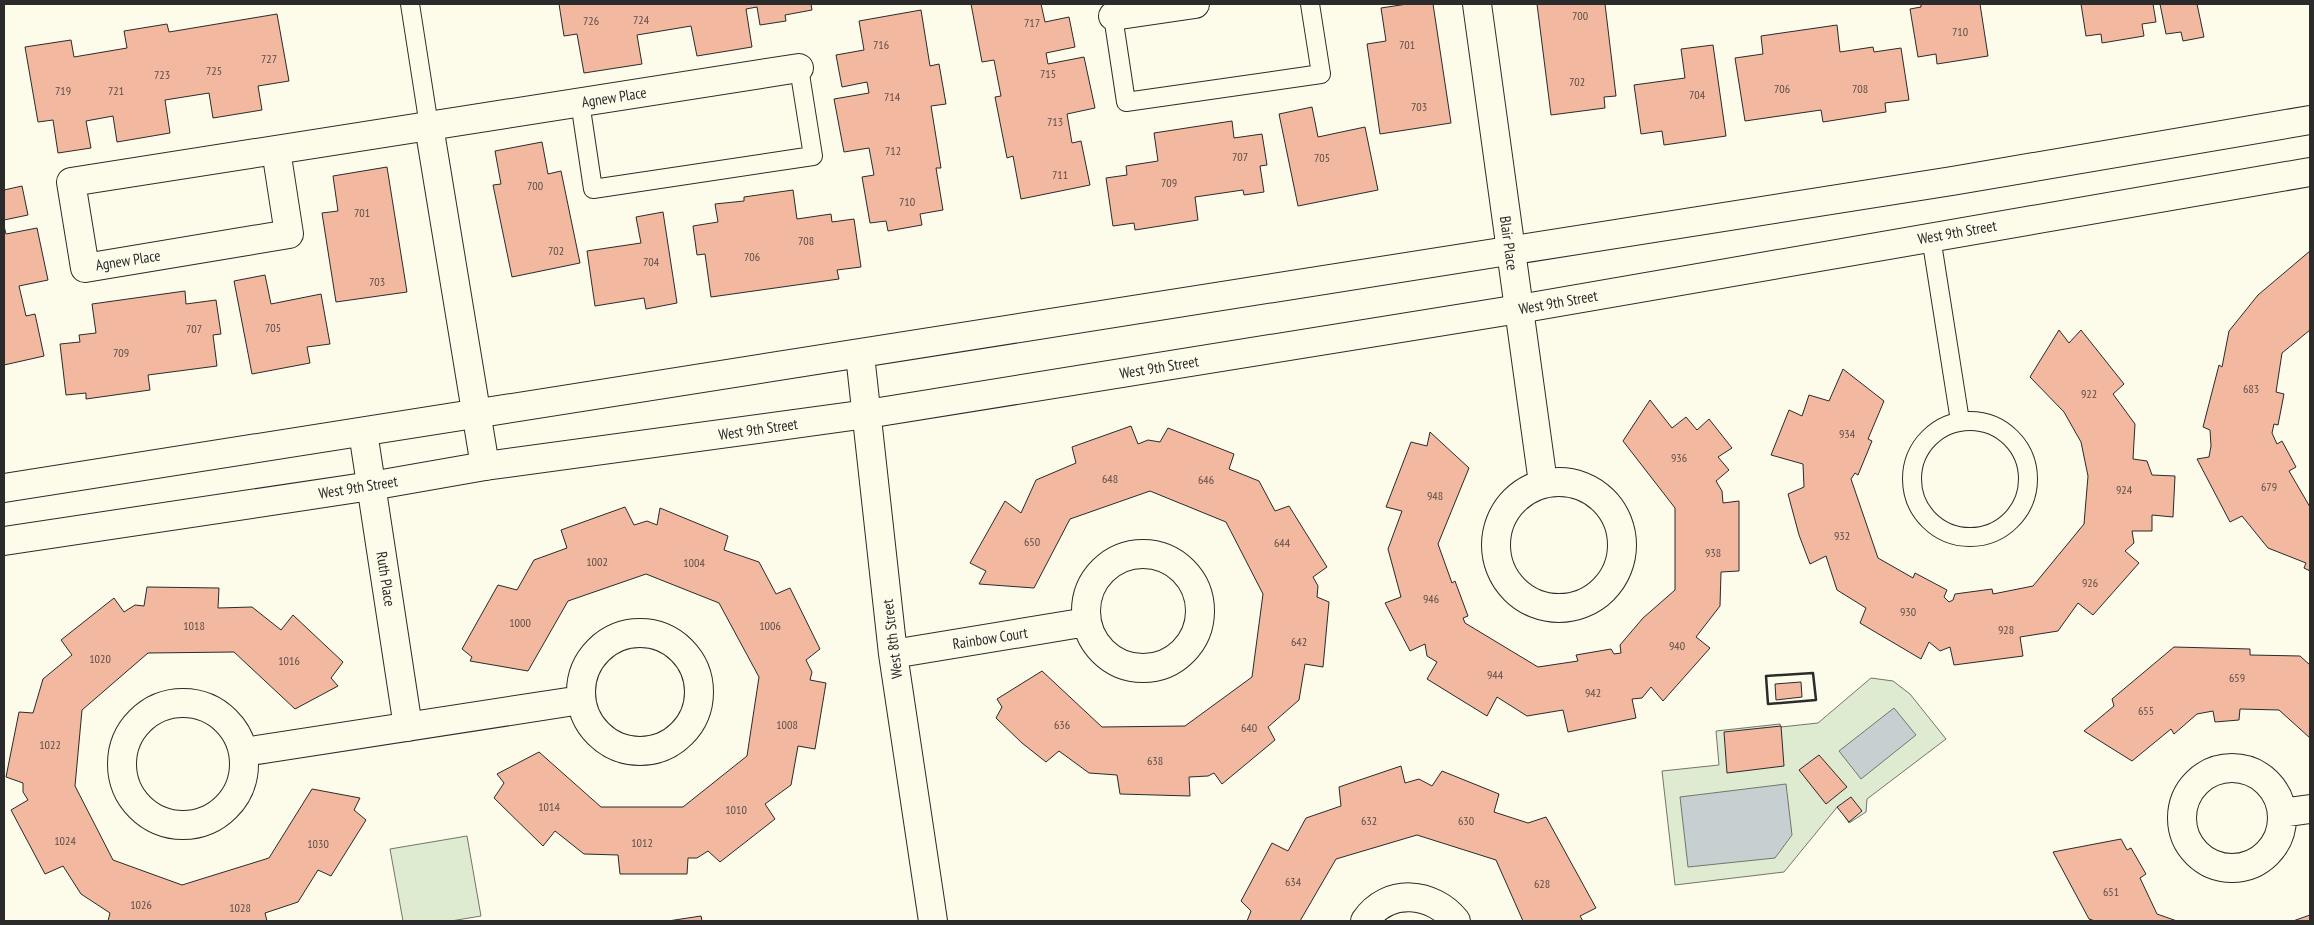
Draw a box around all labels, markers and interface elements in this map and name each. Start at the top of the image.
house number: 700 [1572,8,1588,23]
house number: 724 [633,12,650,27]
house number: 726 [583,13,599,28]
house number: 717 [1024,15,1040,30]
house number: 710 [1952,24,1968,39]
house number: 716 [873,37,889,52]
house number: 701 [1399,37,1415,52]
house number: 727 [261,51,277,66]
house number: 725 [206,63,222,78]
house number: 715 [1040,66,1056,81]
house number: 723 [154,67,170,82]
house number: 702 [1569,74,1585,89]
house number: 706 [1774,81,1790,96]
house number: 708 [1852,81,1868,96]
house number: 719 [55,83,71,98]
house number: 721 [108,83,124,98]
street label: Agnew Place [580,83,648,111]
house number: 704 [1689,87,1706,102]
house number: 714 [884,89,901,104]
house number: 703 [1411,99,1427,114]
house number: 713 [1047,114,1063,129]
house number: 712 [885,143,901,158]
house number: 707 [1232,149,1248,164]
house number: 705 [1314,150,1330,165]
house number: 711 [1052,167,1068,182]
house number: 709 [1161,175,1177,190]
house number: 700 [527,178,543,193]
house number: 710 [899,194,915,209]
house number: 701 [354,205,370,220]
street label: Blair Place [1496,215,1522,271]
street label: West 9th Street [1916,216,1998,248]
house number: 708 [798,233,814,248]
house number: 702 [548,243,564,258]
street label: Agnew Place [94,246,162,274]
house number: 706 [744,249,760,264]
house number: 704 [643,254,660,269]
house number: 703 [369,274,385,289]
street label: West 9th Street [1517,286,1599,318]
house number: 705 [265,320,281,335]
house number: 707 [186,321,202,336]
house number: 709 [113,345,129,360]
street label: West 9th Street [1118,351,1200,383]
house number: 683 [2243,381,2259,396]
house number: 922 [2081,386,2097,401]
street label: West 9th Street [717,414,799,444]
house number: 934 [1839,426,1856,441]
house number: 936 [1671,450,1687,465]
street label: West 9th Street [317,471,399,503]
house number: 648 [1102,471,1118,486]
house number: 646 [1198,472,1214,487]
house number: 679 [2261,479,2277,494]
house number: 924 [2116,482,2133,497]
house number: 948 [1427,488,1443,503]
house number: 932 [1834,528,1850,543]
house number: 650 [1024,534,1040,549]
house number: 644 [1274,535,1291,550]
house number: 938 [1705,545,1721,560]
street label: Ruth Place [372,550,400,608]
house number: 1002 [586,554,608,569]
house number: 1004 [683,555,705,570]
house number: 926 [2082,575,2098,590]
house number: 946 [1423,591,1439,606]
street label: West 8th Street [878,598,906,680]
house number: 930 [1900,604,1916,619]
house number: 1000 [509,615,531,630]
house number: 1018 [183,618,205,633]
house number: 1006 [759,618,781,633]
house number: 928 [1998,622,2014,637]
street label: Rainbow Court [951,623,1029,653]
house number: 642 [1291,634,1307,649]
house number: 940 [1669,638,1685,653]
house number: 1020 [89,651,111,666]
house number: 1016 [278,653,300,668]
house number: 944 [1487,667,1504,682]
house number: 659 [2229,670,2245,685]
house number: 942 [1585,685,1601,700]
house number: 655 [2138,703,2154,718]
house number: 1008 [776,717,798,732]
house number: 636 [1054,717,1070,732]
house number: 640 [1241,720,1257,735]
house number: 1022 [39,737,61,752]
house number: 638 [1147,753,1163,768]
house number: 1014 [538,799,560,814]
house number: 1010 [725,802,747,817]
house number: 632 [1361,813,1377,828]
house number: 630 [1458,813,1474,828]
house number: 1024 [54,833,76,848]
house number: 1012 [631,835,653,850]
house number: 1030 [307,836,329,851]
house number: 634 [1285,874,1302,889]
house number: 628 [1534,876,1550,891]
house number: 651 [2103,884,2119,899]
house number: 1026 [130,897,152,912]
house number: 1028 [229,900,251,915]

